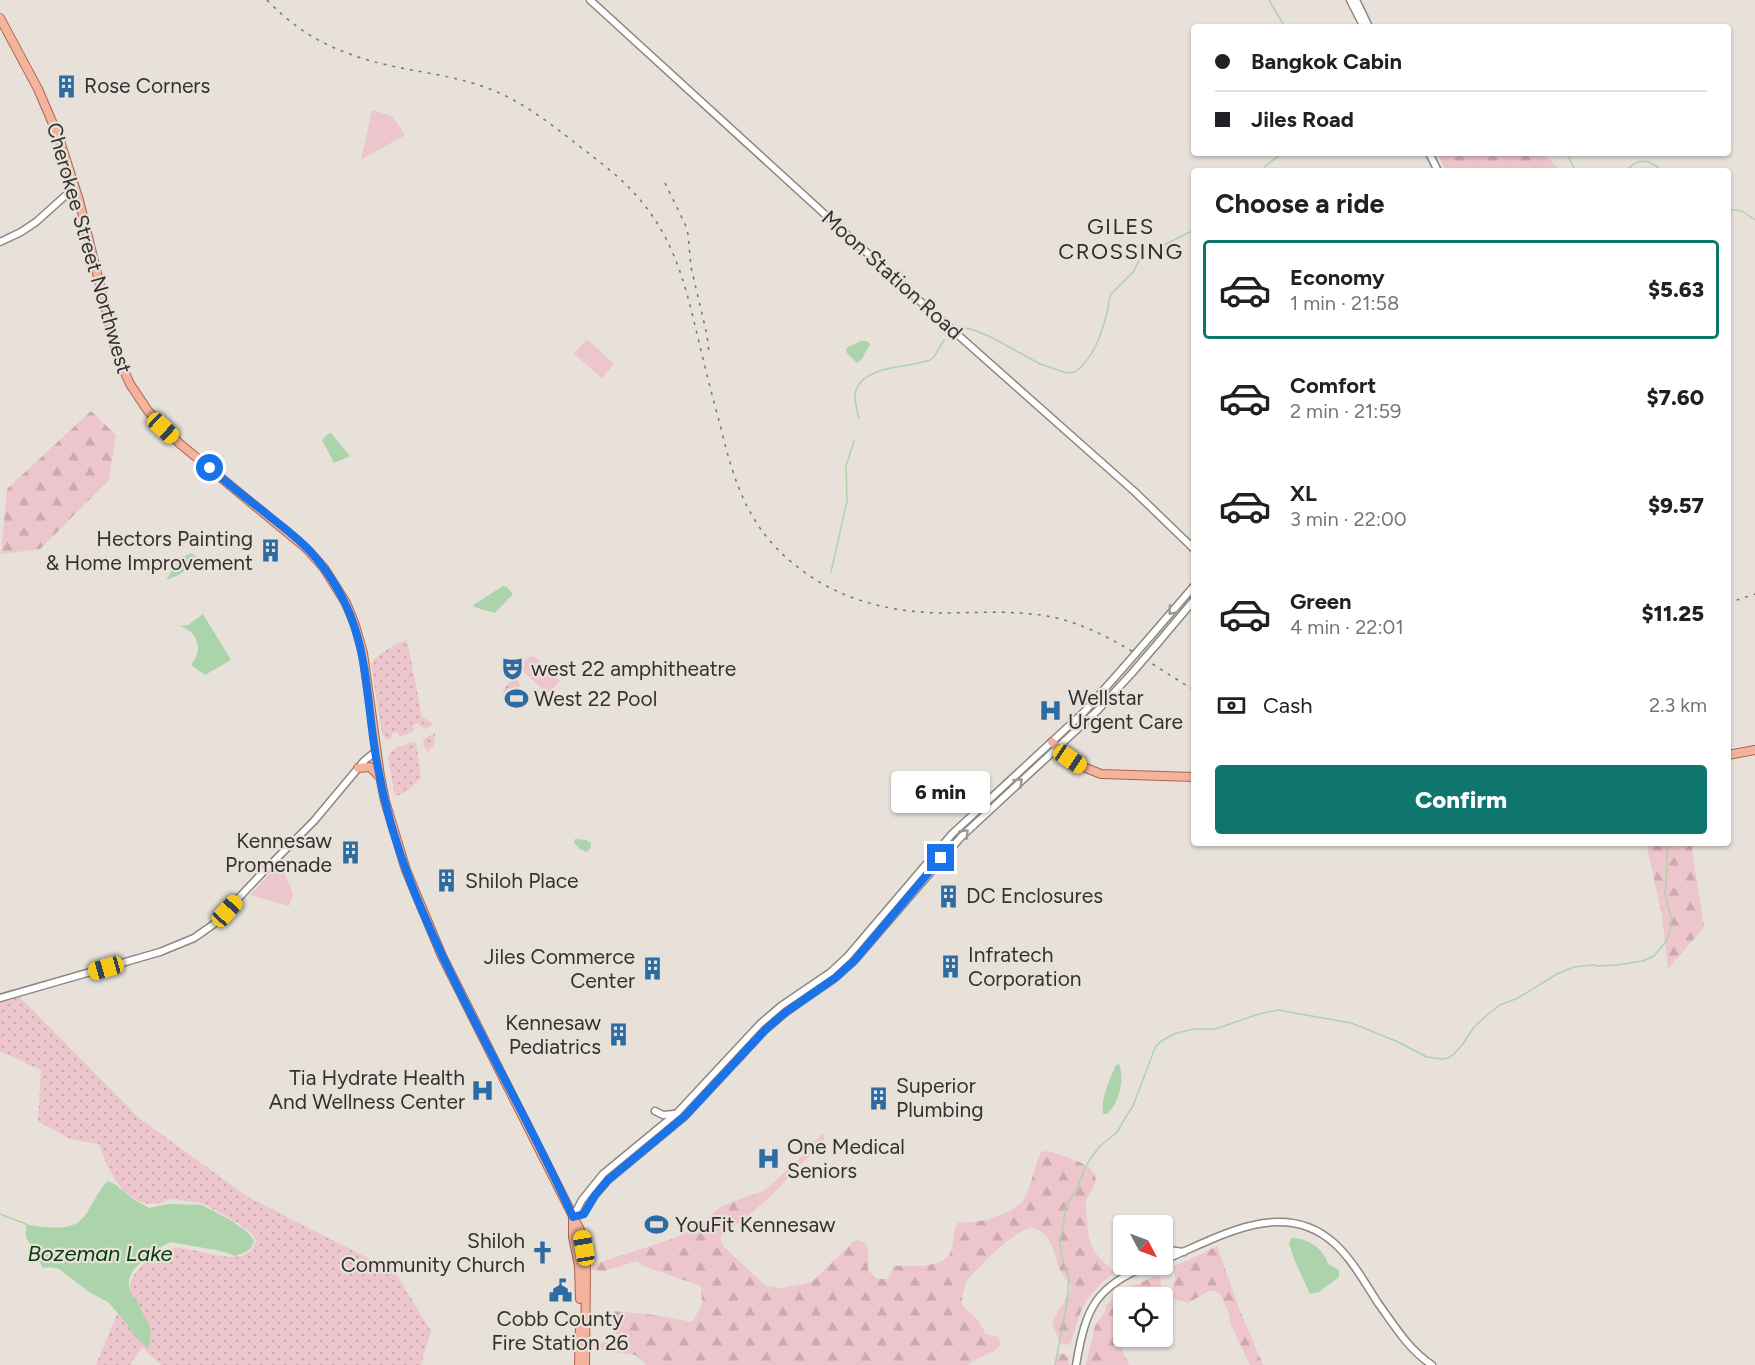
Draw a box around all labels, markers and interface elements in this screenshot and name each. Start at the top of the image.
text: Bangkok Cabin [1251,48,1402,75]
building icon: Rose Corners [53,73,79,99]
place label: Rose Corners [84,73,210,98]
text: Jiles Road [1251,106,1354,133]
street label: Cherokee Street Northwest [42,119,137,376]
text: Choose a ride [1215,187,1384,220]
street label: Moon Station Road [817,205,968,344]
district label: GILES CROSSING [1058,213,1184,265]
icon: car [1218,263,1272,317]
text: Economy [1290,264,1385,291]
text: $5.63 [1648,276,1704,303]
text: 1 min · 21:58 [1290,291,1399,315]
icon: car [1218,371,1272,425]
text: Comfort [1290,372,1376,399]
text: $7.60 [1646,384,1704,411]
text: 2 min · 21:59 [1290,399,1401,423]
car [144,409,182,447]
route start [196,454,223,481]
icon: car [1218,479,1272,533]
text: XL [1290,480,1317,507]
text: $9.57 [1648,492,1704,519]
text: 3 min · 22:00 [1290,507,1407,531]
place label: Hectors Painting & Home Improvement [46,526,253,575]
building icon: Hectors Painting & Home Improvement [258,538,284,564]
icon: car [1218,587,1272,641]
text: Green [1290,588,1352,615]
text: $11.25 [1641,600,1704,627]
one-way arrow [1168,604,1179,615]
text: 4 min · 22:01 [1290,615,1404,639]
theatre icon: west 22 amphitheatre [500,656,526,682]
place label: west 22 amphitheatre [531,656,736,681]
place label: Wellstar Urgent Care [1068,685,1183,734]
sports icon: West 22 Pool [503,686,529,712]
place label: West 22 Pool [534,686,657,711]
icon: cash [1215,689,1248,722]
text: Cash [1263,692,1313,719]
text: 2.3 km [1649,693,1707,717]
hospital icon: Wellstar Urgent Care [1037,697,1063,723]
car [1050,741,1090,777]
button: Confirm [1215,765,1707,834]
callout: 6 min [892,771,990,813]
one-way arrow [1012,778,1023,789]
text: 6 min [915,780,966,804]
place label: Kennesaw Promenade [225,828,333,877]
one-way arrow [957,829,968,840]
building icon: Kennesaw Promenade [337,840,363,866]
route end [927,844,954,871]
building icon: Shiloh Place [434,868,460,894]
place label: Shiloh Place [465,868,579,893]
building icon: DC Enclosures [935,883,961,909]
place label: DC Enclosures [966,883,1103,908]
car [208,892,246,930]
place label: Infratech Corporation [968,942,1082,991]
place label: Jiles Commerce Center [484,944,635,993]
car [86,954,126,982]
building icon: Infratech Corporation [937,954,963,980]
building icon: Jiles Commerce Center [640,956,666,982]
place label: Kennesaw Pediatrics [505,1010,602,1059]
building icon: Kennesaw Pediatrics [606,1022,632,1048]
place label: Tia Hydrate Health And Wellness Center [269,1065,465,1114]
place label: Superior Plumbing [896,1073,984,1122]
hospital icon: Tia Hydrate Health And Wellness Center [470,1077,496,1103]
building icon: Superior Plumbing [865,1085,891,1111]
place label: One Medical Seniors [787,1134,905,1183]
hospital icon: One Medical Seniors [756,1146,782,1172]
sports icon: YouFit Kennesaw [644,1212,670,1238]
place label: YouFit Kennesaw [675,1212,836,1237]
north arrow [1113,1215,1173,1275]
map controls [1113,1215,1173,1347]
place label: Shiloh Community Church [341,1228,525,1277]
car [572,1229,596,1267]
water label: Bozeman Lake [27,1240,173,1267]
church icon: Shiloh Community Church [530,1240,556,1266]
public building icon: Cobb County Fire Station 26 [547,1278,573,1304]
button: locate [1113,1287,1173,1347]
place label: Cobb County Fire Station 26 [491,1306,629,1355]

